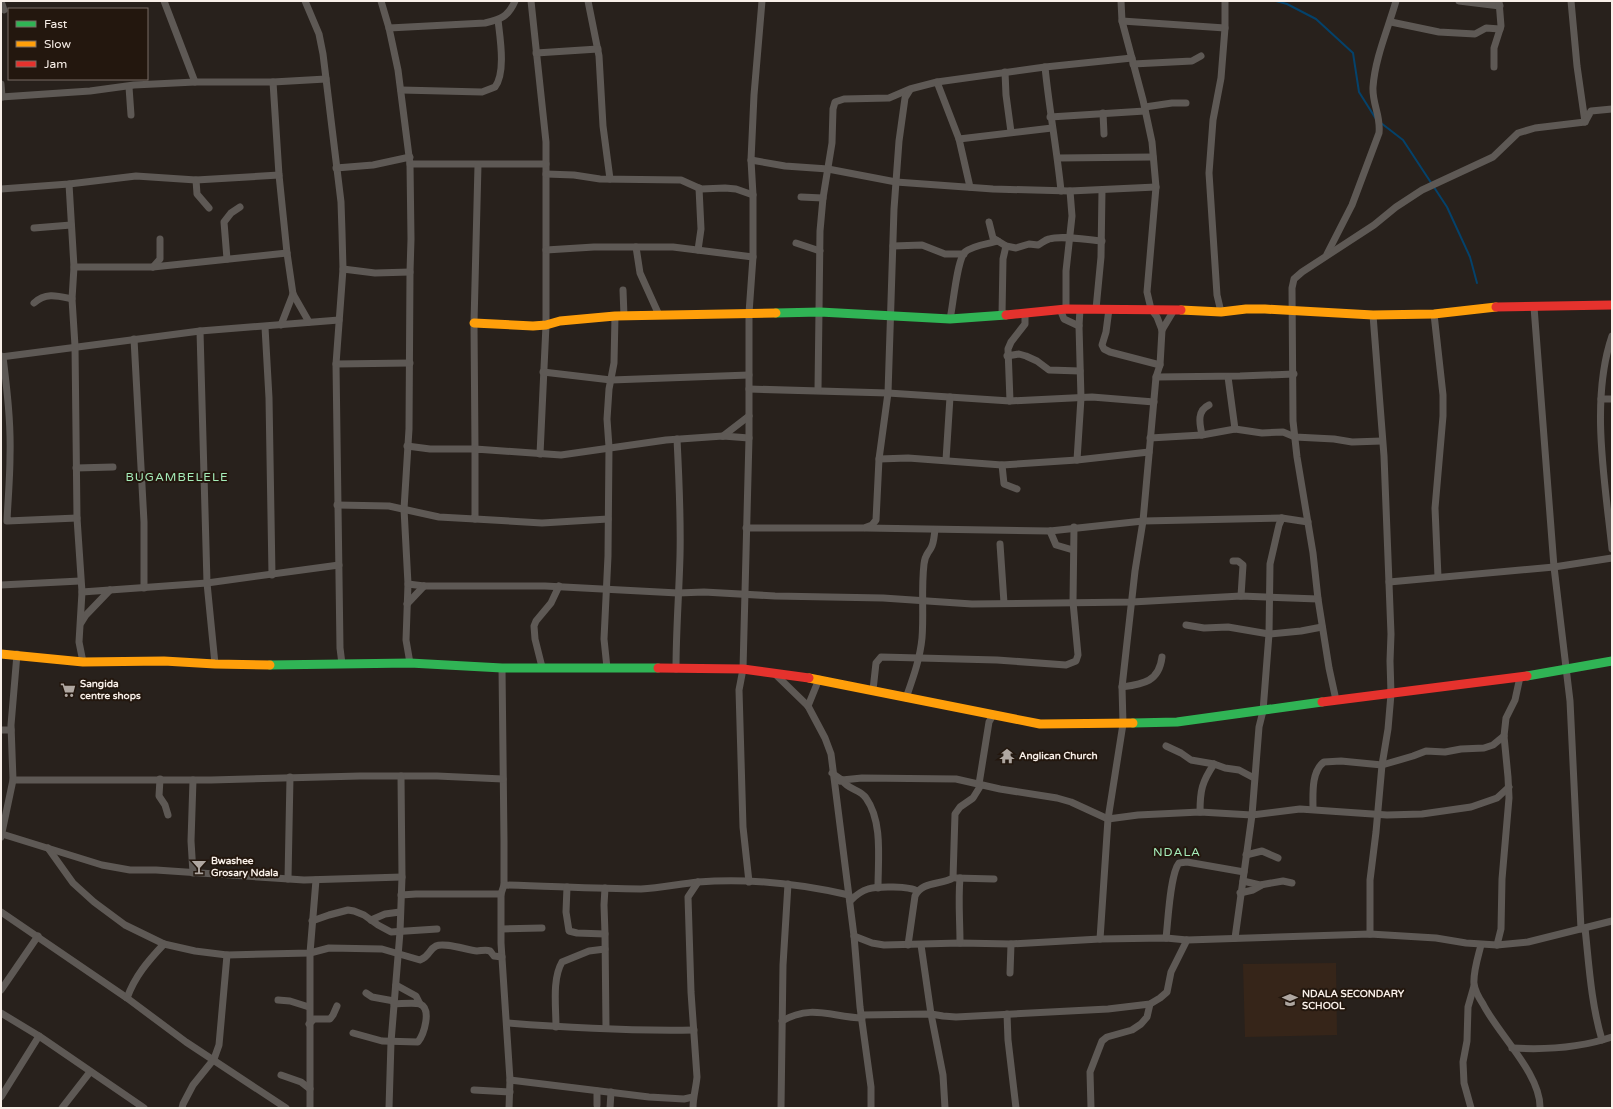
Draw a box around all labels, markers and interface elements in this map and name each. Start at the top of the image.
legend [8,8,148,80]
text: Fast [44,17,68,31]
text: Slow [44,37,71,51]
text: Jam [44,57,67,71]
district label: BUGAMBELELE [125,470,229,484]
place label: Sangida centre shops [80,678,141,702]
supermarket icon: Sangida centre shops [59,681,77,699]
temple icon: Anglican Church [998,747,1016,765]
place label: Anglican Church [1019,750,1098,762]
district label: NDALA [1153,845,1201,859]
place label: Bwashee Grosary Ndala [211,855,279,879]
bar icon: Bwashee Grosary Ndala [190,858,208,876]
place label: NDALA SECONDARY SCHOOL [1302,988,1405,1012]
school or university icon: NDALA SECONDARY SCHOOL [1281,991,1299,1009]

